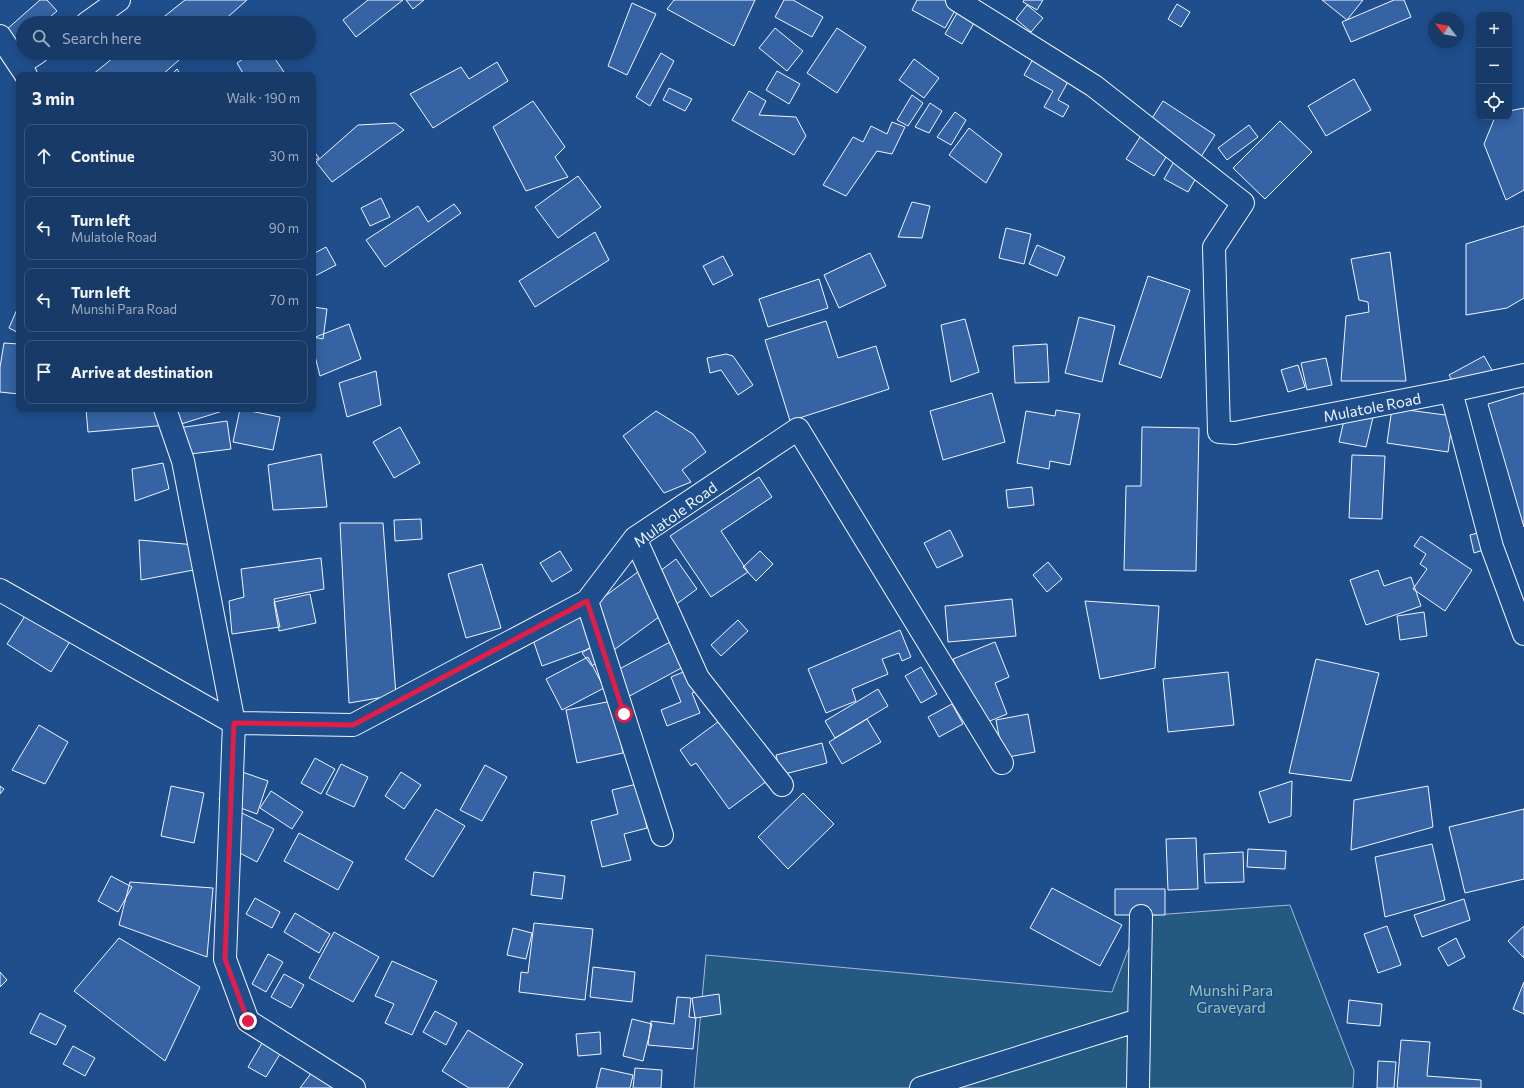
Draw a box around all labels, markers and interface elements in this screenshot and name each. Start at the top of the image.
north arrow [1428,12,1464,48]
map controls [1476,12,1512,120]
button: + [1476,12,1512,48]
search box [16,16,316,60]
icon: search [30,27,52,49]
text: Search here [62,29,141,47]
button: − [1476,48,1512,84]
button: locate [1476,84,1512,120]
text: 3 min [32,88,75,109]
text: Walk · 190 m [226,90,300,106]
icon: ahead [33,145,55,167]
text: Continue [71,147,135,165]
text: 30 m [269,148,299,164]
text: Turn left [71,211,130,229]
icon: left [33,217,55,239]
text: 90 m [269,220,299,236]
text: Mulatole Road [71,229,157,245]
text: Turn left [71,283,130,301]
icon: left [33,289,55,311]
text: 70 m [270,292,299,308]
text: Munshi Para Road [71,301,177,317]
icon: arrive [33,361,55,383]
text: Arrive at destination [71,363,213,381]
street label: Mulatole Road [1322,389,1422,425]
street label: Mulatole Road [630,478,720,550]
route start [615,705,633,723]
park label: Munshi Para Graveyard [1189,981,1273,1016]
route end [239,1012,257,1030]

